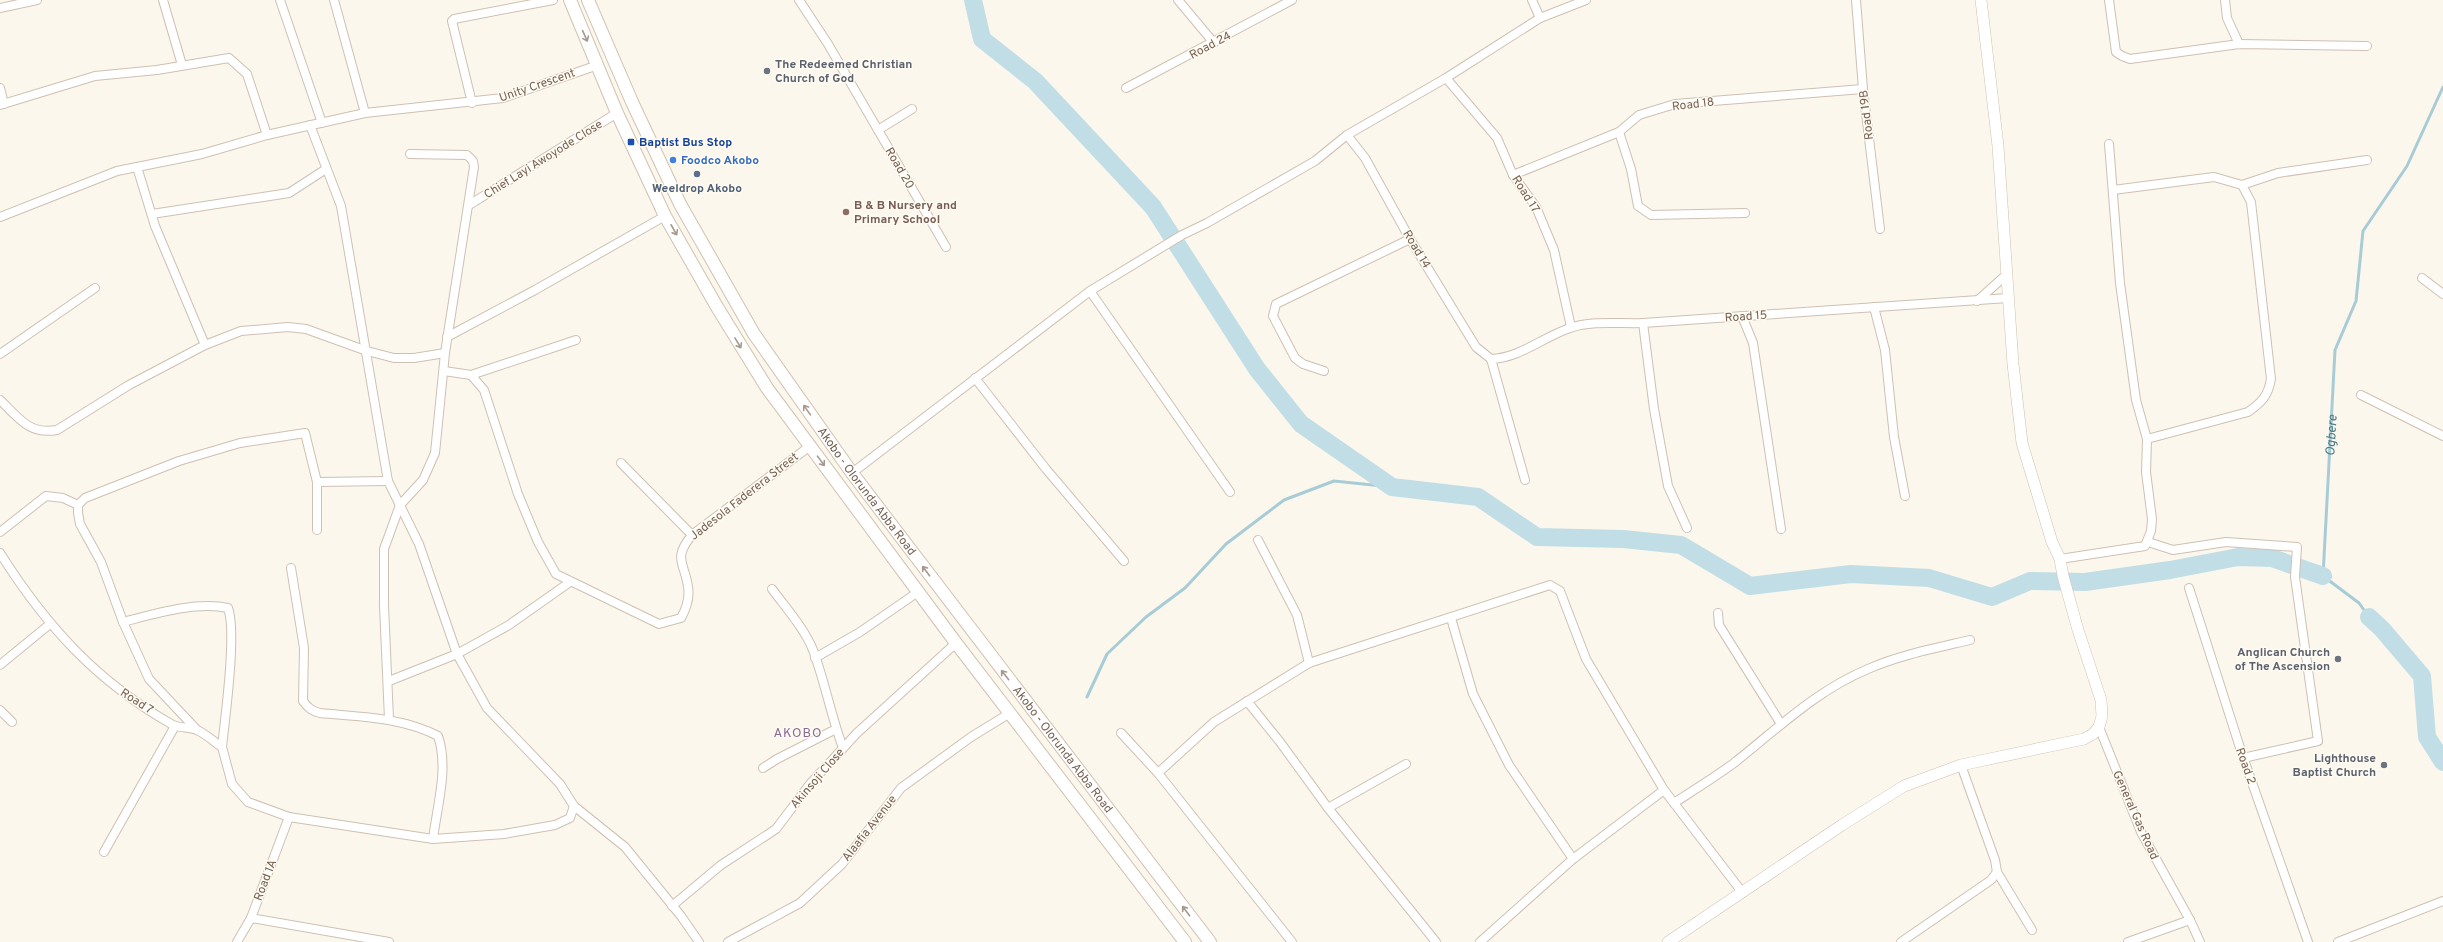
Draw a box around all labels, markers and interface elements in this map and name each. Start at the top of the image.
street label: Road 24 [1187,28,1234,64]
one-way arrow [581,30,589,42]
place label: The Redeemed Christian Church of God [775,57,912,87]
street label: Unity Crescent [497,65,577,106]
marker: The Redeemed Christian Church of God [762,66,772,76]
street label: Road 19B [1856,89,1878,141]
street label: Road 18 [1671,94,1715,116]
street label: Chief Layi Awoyode Close [481,117,606,203]
place label: Baptist Bus Stop [639,135,732,151]
marker: Baptist Bus Stop [626,137,636,147]
street label: Road 20 [881,145,917,192]
place label: Foodco Akobo [681,153,759,169]
marker: Foodco Akobo [668,155,678,165]
marker: Weeldrop Akobo [692,169,702,179]
street label: Road 17 [1507,173,1543,216]
place label: Weeldrop Akobo [652,181,742,197]
place label: B & B Nursery and Primary School [854,198,957,228]
marker: B & B Nursery and Primary School [841,207,851,217]
one-way arrow [670,224,678,236]
street label: Road 14 [1398,227,1434,272]
street label: Road 15 [1724,308,1768,326]
one-way arrow [735,337,743,349]
one-way arrow [803,405,811,416]
water label: Ogbere [2323,414,2342,456]
street label: Akobo - Olorunda Abba Road [813,424,919,559]
street label: Jadesola Faderera Street [687,449,802,544]
one-way arrow [817,455,825,466]
one-way arrow [922,565,930,576]
place label: Anglican Church of The Ascension [2235,645,2330,675]
marker: Anglican Church of The Ascension [2333,654,2343,664]
one-way arrow [1000,669,1009,680]
street label: Akobo - Olorunda Abba Road [1008,683,1116,817]
street label: Road 7 [117,685,156,718]
district label: AKOBO [773,726,823,742]
street label: Akinsoji Close [787,745,848,812]
street label: Road 2 [2231,746,2259,787]
place label: Lighthouse Baptist Church [2293,751,2376,781]
marker: Lighthouse Baptist Church [2379,760,2389,770]
street label: General Gas Road [2108,768,2162,862]
street label: Alaafia Avenue [839,792,901,865]
street label: Road 1A [251,857,281,903]
one-way arrow [1182,905,1190,916]

